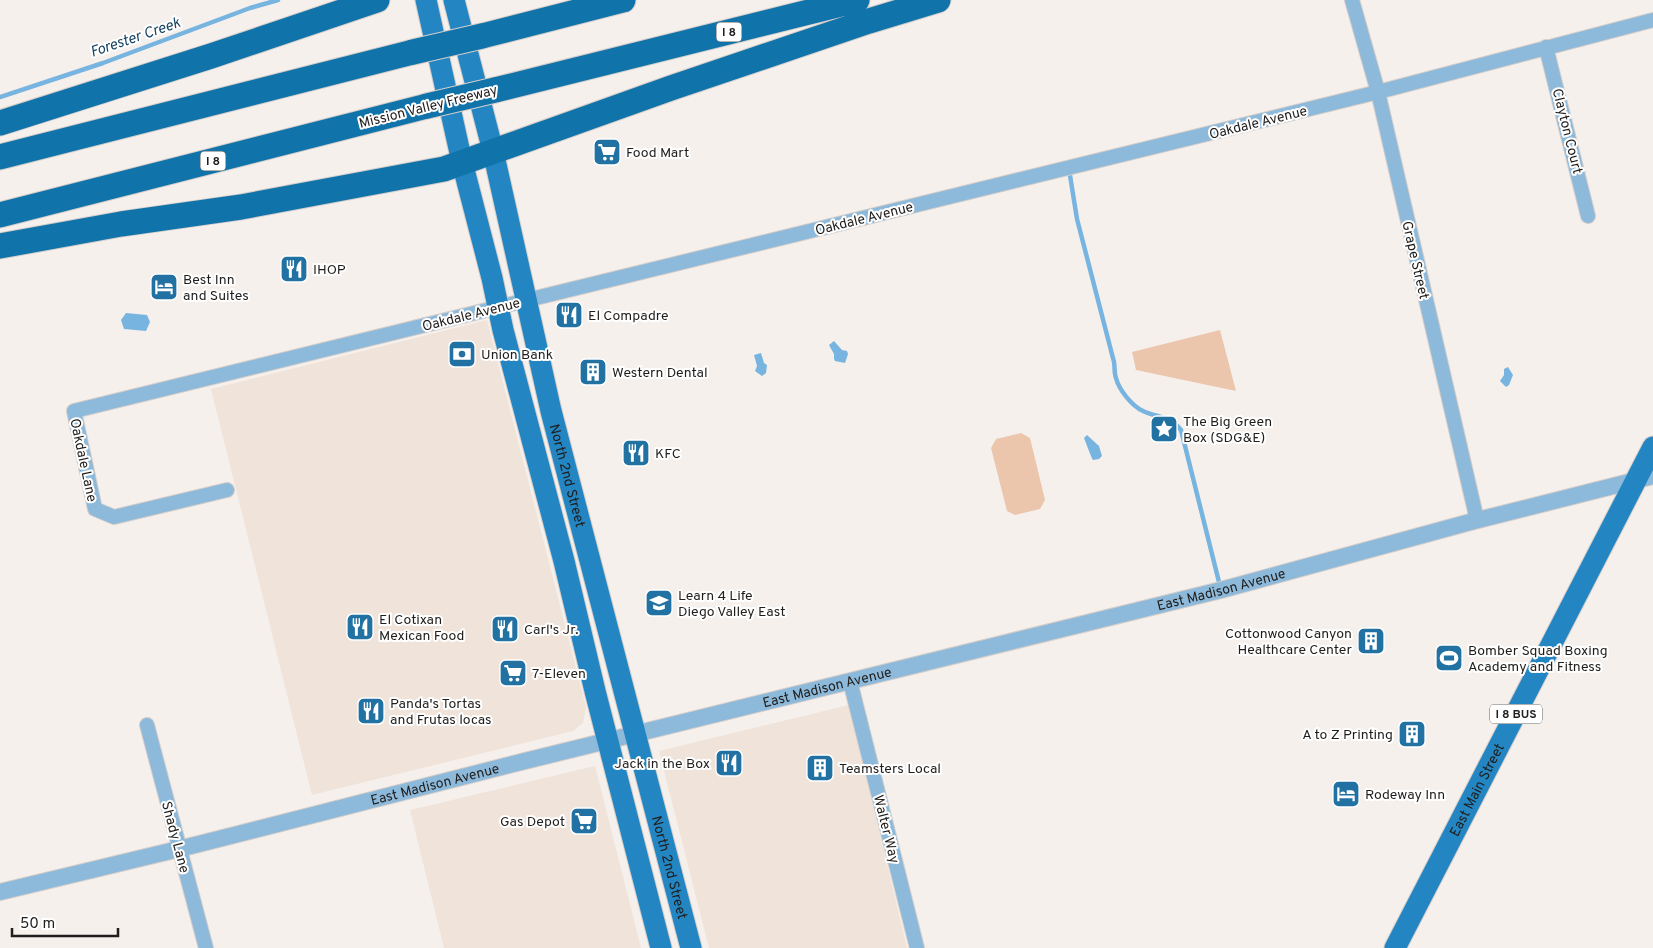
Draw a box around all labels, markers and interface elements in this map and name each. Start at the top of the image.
water label: Forester Creek [88,14,184,63]
road number: I 8 [716,22,742,42]
street label: Mission Valley Freeway [357,82,499,133]
street label: Clayton Court [1548,87,1585,176]
street label: Oakdale Avenue [1208,103,1309,144]
supermarket icon: Food Mart [592,137,622,167]
place label: Food Mart [626,145,689,162]
road number: I 8 [200,152,226,170]
street label: Oakdale Avenue [814,199,915,240]
street label: Grape Street [1397,220,1432,301]
restaurant icon: IHOP [279,254,309,284]
place label: IHOP [313,262,346,279]
hotel icon: Best Inn and Suites [149,272,179,302]
place label: Best Inn and Suites [183,272,249,305]
street label: Oakdale Avenue [421,295,522,336]
restaurant icon: El Compadre [554,300,584,330]
place label: El Compadre [588,308,668,325]
bank icon: Union Bank [447,339,477,369]
place label: Union Bank [481,347,553,364]
building icon: Western Dental [578,357,608,387]
place label: Western Dental [612,365,708,382]
place icon: The Big Green Box (SDG&E) [1149,414,1179,444]
place label: The Big Green Box (SDG&E) [1183,414,1272,447]
street label: Oakdale Lane [65,417,100,504]
street label: North 2nd Street [545,422,588,529]
restaurant icon: KFC [621,438,651,468]
place label: KFC [655,446,681,463]
street label: East Madison Avenue [1155,566,1288,615]
school or university icon: Learn 4 Life Diego Valley East [644,588,674,618]
place label: Learn 4 Life Diego Valley East [678,588,785,621]
restaurant icon: El Cotixan Mexican Food [345,612,375,642]
place label: El Cotixan Mexican Food [379,612,464,645]
restaurant icon: Carl's Jr. [490,614,520,644]
place label: Carl's Jr. [524,622,578,639]
place label: Cottonwood Canyon Healthcare Center [1225,626,1353,659]
building icon: Cottonwood Canyon Healthcare Center [1356,626,1386,656]
sports icon: Bomber Squad Boxing Academy and Fitness [1434,643,1464,673]
place label: Bomber Squad Boxing Academy and Fitness [1468,643,1608,676]
supermarket icon: 7-Eleven [498,658,528,688]
street label: East Madison Avenue [761,664,894,712]
place label: 7-Eleven [532,666,586,683]
restaurant icon: Panda's Tortas and Frutas locas [356,696,386,726]
place label: Panda's Tortas and Frutas locas [390,696,492,729]
road number: I 8 BUS [1490,704,1542,724]
building icon: A to Z Printing [1397,719,1427,749]
place label: A to Z Printing [1302,727,1393,744]
street label: East Main Street [1447,741,1509,840]
restaurant icon: Jack in the Box [714,748,744,778]
building icon: Teamsters Local [805,753,835,783]
place label: Jack in the Box [614,756,710,773]
street label: East Madison Avenue [369,761,501,810]
place label: Teamsters Local [839,761,941,778]
hotel icon: Rodeway Inn [1331,779,1361,809]
place label: Rodeway Inn [1365,787,1445,804]
street label: Walter Way [869,793,902,865]
street label: Shady Lane [157,800,192,875]
supermarket icon: Gas Depot [569,806,599,836]
place label: Gas Depot [500,814,565,831]
street label: North 2nd Street [647,814,690,921]
scale bar [12,906,119,938]
text: 50 m [20,915,55,934]

